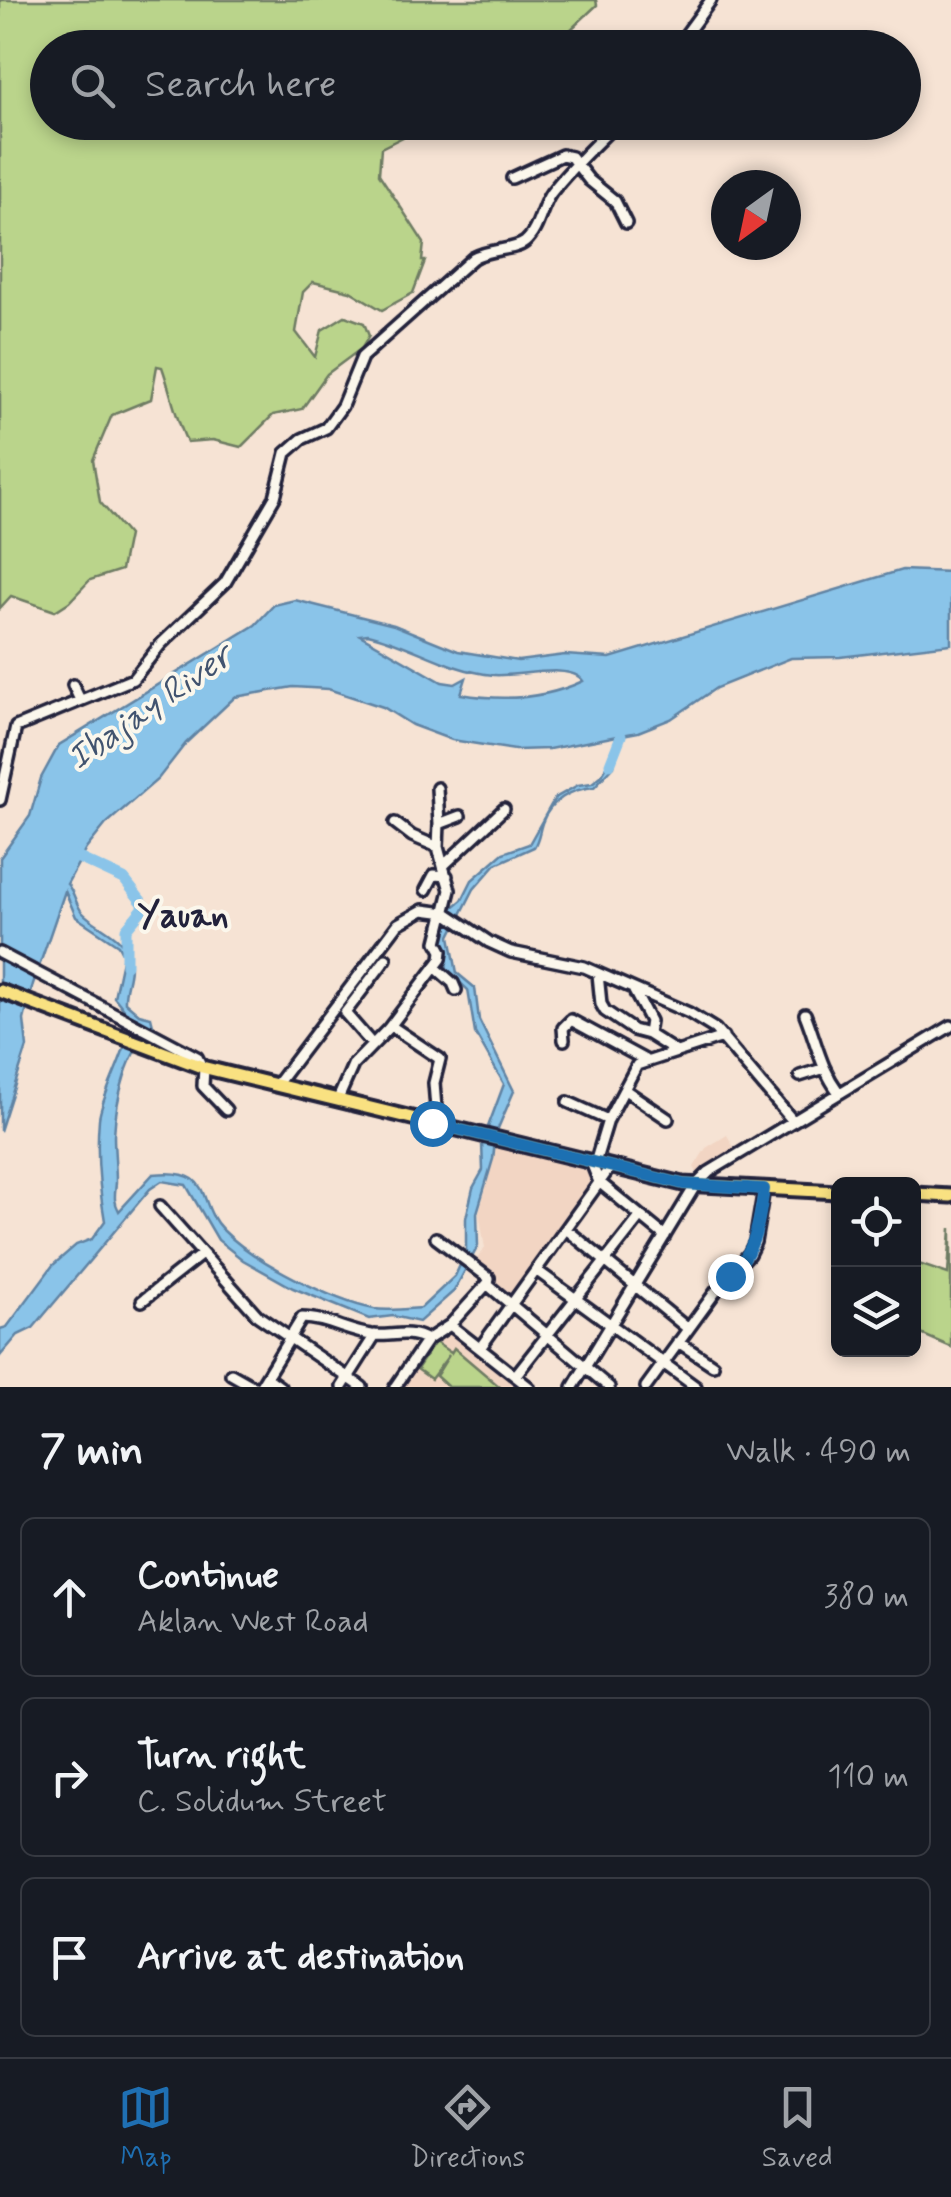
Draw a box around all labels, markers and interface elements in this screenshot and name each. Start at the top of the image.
search box [30,30,921,140]
icon: search [65,58,120,113]
text: Search here [145,61,336,110]
north arrow [711,170,801,260]
water label: Ibajay River [59,631,245,781]
district label: Yauan [137,893,229,939]
route start [410,1101,456,1147]
map controls [831,1177,921,1357]
button: locate [831,1177,921,1267]
route end [708,1254,754,1300]
button: layers [831,1267,921,1357]
text: 7 min [40,1425,143,1480]
text: Walk · 490 m [726,1431,911,1473]
text: Continue [137,1552,279,1601]
icon: ahead [42,1570,97,1625]
text: 380 m [824,1576,909,1618]
text: Aklan West Road [137,1601,369,1643]
text: Turn right [137,1732,306,1781]
icon: right [42,1750,97,1805]
text: 110 m [828,1756,909,1798]
text: C. Solidum Street [137,1781,387,1823]
icon: arrive [42,1930,97,1985]
text: Arrive at destination [137,1933,464,1982]
tab: Map [118,2080,173,2177]
tab: Directions [410,2080,525,2177]
tab: Saved [762,2080,833,2177]

